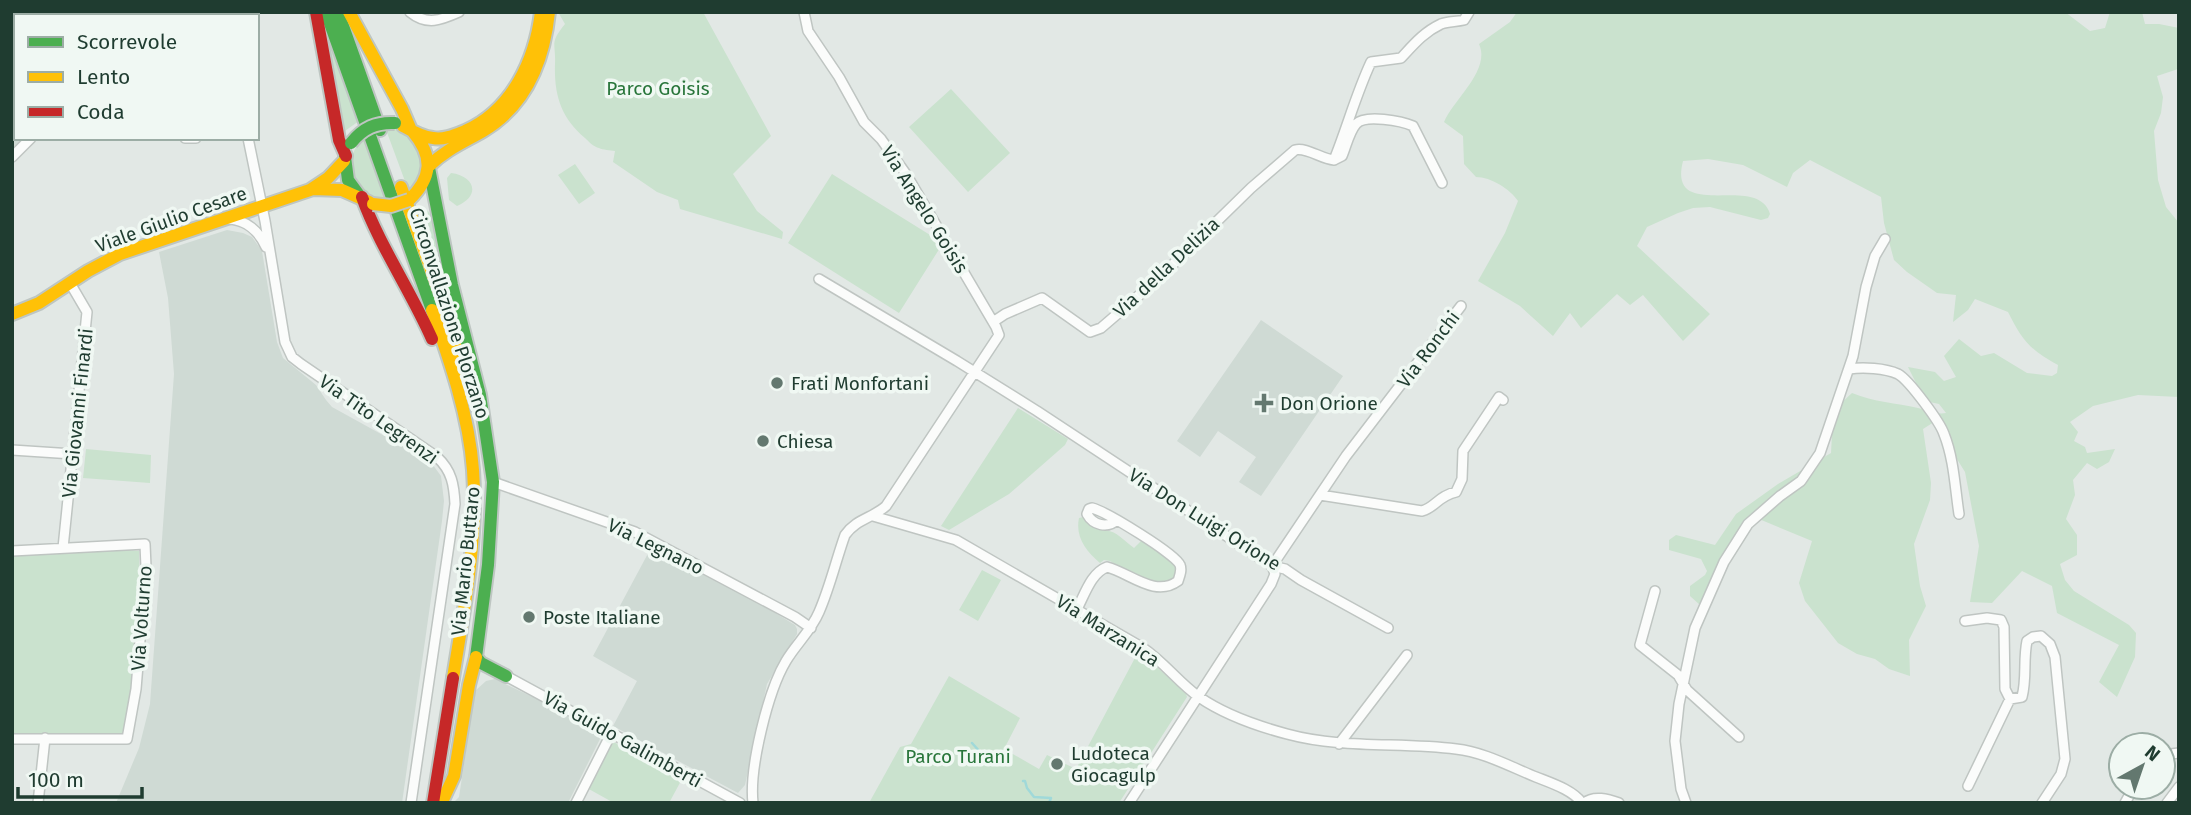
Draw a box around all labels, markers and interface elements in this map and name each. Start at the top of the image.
legend [14,14,259,140]
text: Scorrevole [77,29,177,55]
text: Lento [77,64,130,90]
park label: Parco Goisis [606,77,710,100]
text: Coda [77,99,125,125]
street label: Via Angelo Goisis [876,141,973,278]
street label: Viale Giulio Cesare [92,181,250,257]
street label: Circonvallazione Plorzano [405,205,495,422]
street label: Via della Delizia [1108,212,1224,322]
street label: Via Ronchi [1392,306,1465,392]
street label: Via Giovanni Finardi [57,327,98,499]
street label: Via Tito Legrenzi [315,370,443,469]
place label: Frati Monfortani [791,372,929,395]
marker: Frati Monfortani [769,375,785,391]
place label: Don Orione [1280,392,1378,415]
marker: Don Orione [1254,393,1274,413]
place label: Chiesa [777,430,833,453]
marker: Chiesa [755,433,771,449]
street label: Via Don Luigi Orione [1124,463,1285,576]
street label: Via Mario Buttaro [446,485,485,637]
street label: Via Legnano [604,513,708,580]
street label: Via Volturno [126,565,157,671]
street label: Via Marzanica [1052,590,1164,671]
place label: Poste Italiane [543,606,661,629]
marker: Poste Italiane [521,609,537,625]
street label: Via Guido Galimberti [539,686,706,793]
north arrow [2107,731,2177,801]
text: N [2140,740,2165,766]
place label: Ludoteca Giocagulp [1071,742,1156,787]
park label: Parco Turani [905,745,1011,768]
scale bar [18,756,142,800]
marker: Ludoteca Giocagulp [1049,756,1065,772]
text: 100 m [28,767,84,793]

